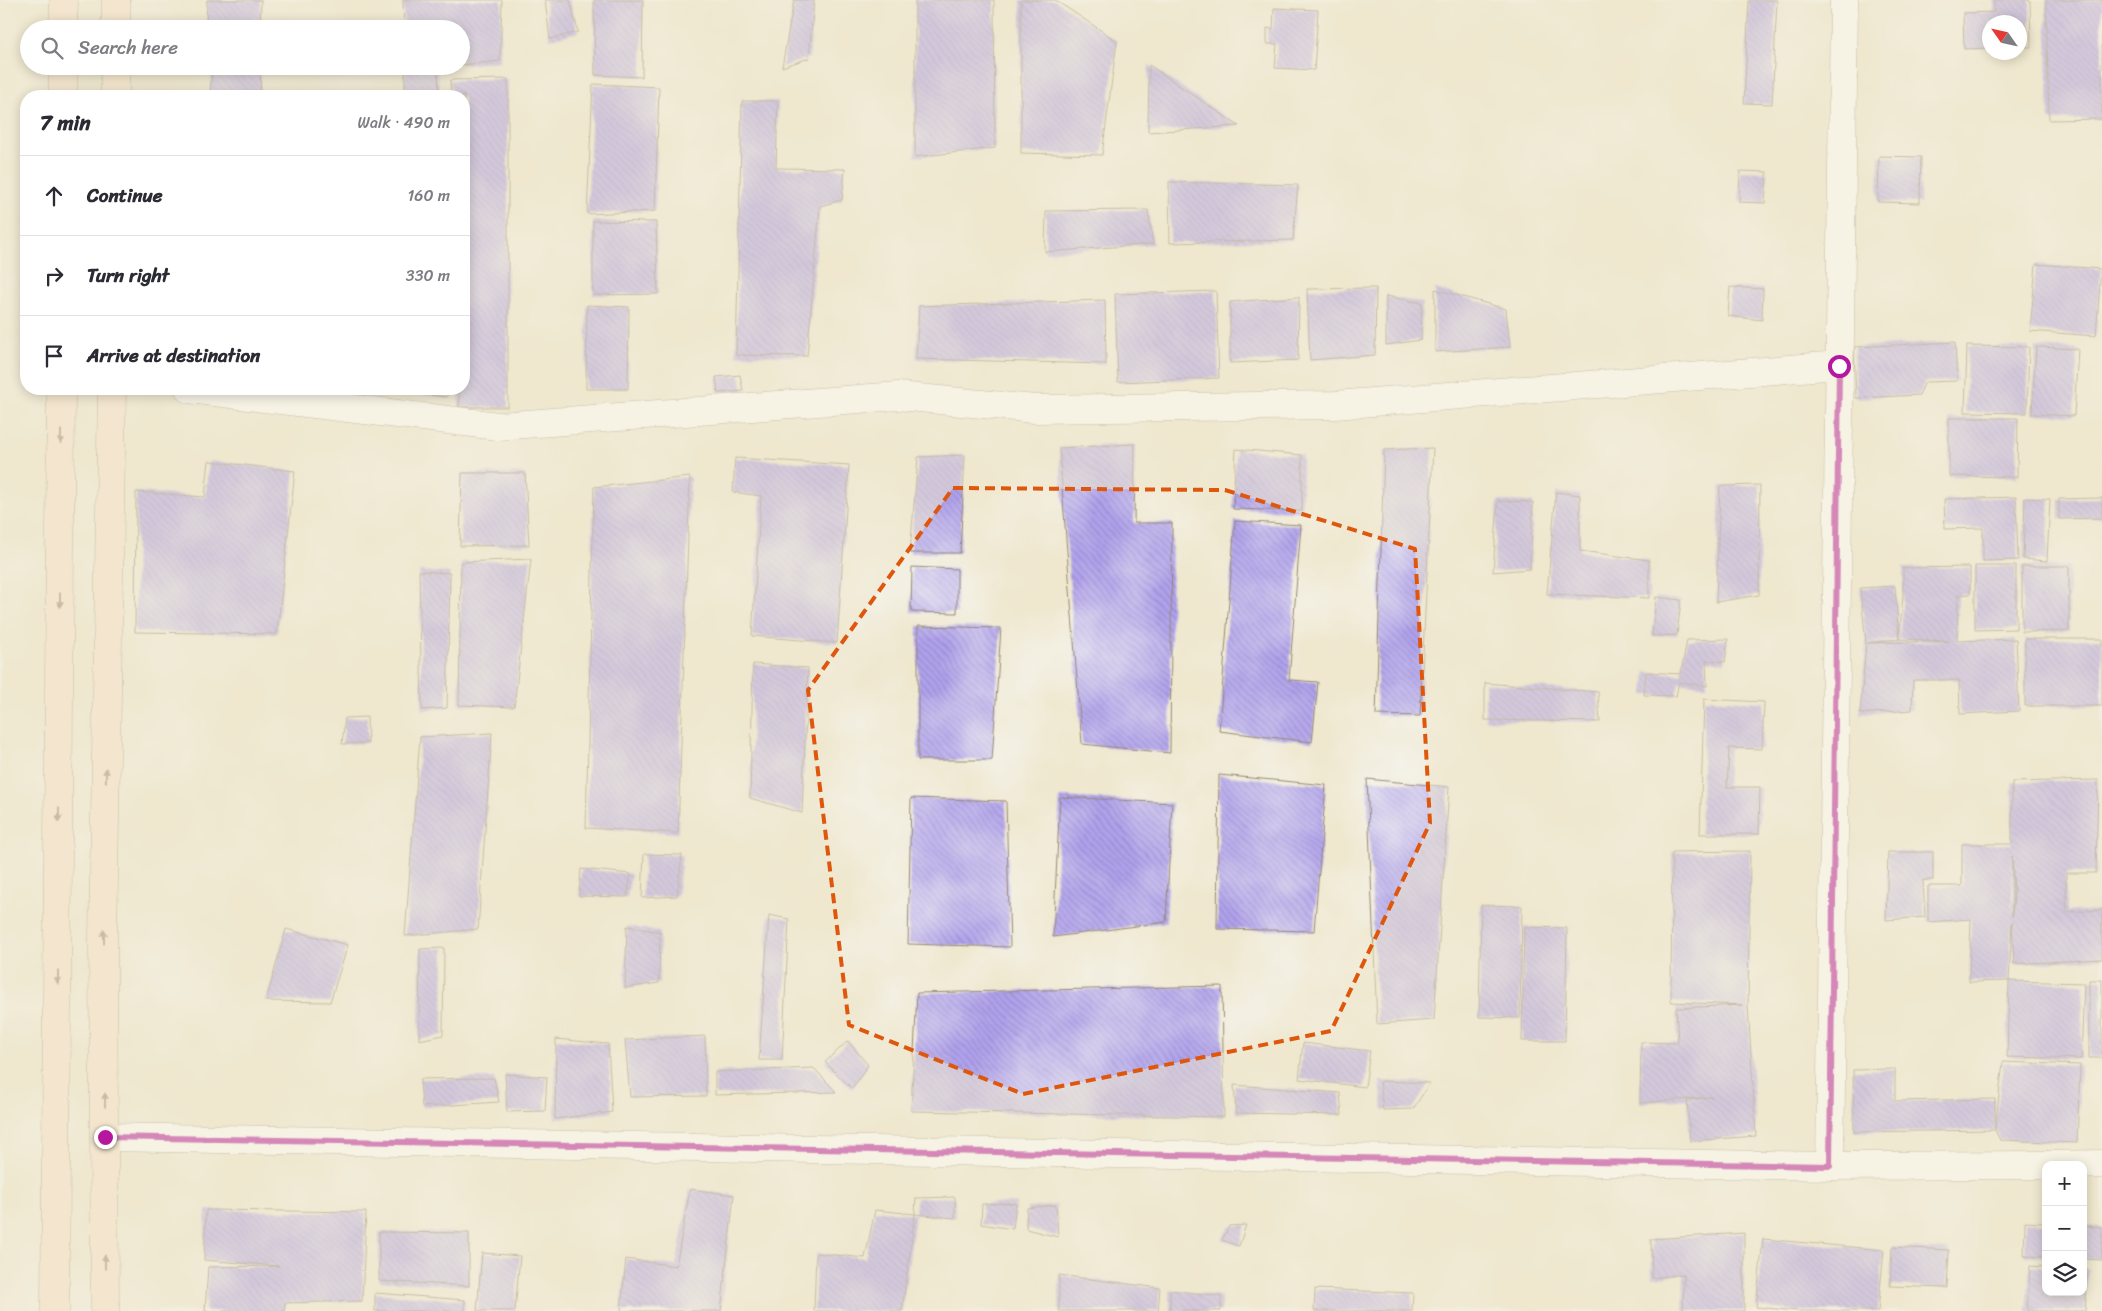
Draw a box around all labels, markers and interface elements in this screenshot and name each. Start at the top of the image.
north arrow [1982,15,2027,60]
search box [20,20,470,75]
text: Search here [78,31,178,64]
icon: search [38,34,66,62]
text: 7 min [40,104,91,142]
text: Walk · 490 m [358,108,450,137]
text: Continue [87,179,163,212]
text: 160 m [407,181,450,210]
icon: ahead [40,182,68,210]
text: Turn right [87,259,169,292]
text: 330 m [406,261,450,290]
icon: right [40,262,68,290]
text: Arrive at destination [87,339,260,372]
icon: arrive [40,342,68,370]
route start [1828,355,1851,378]
one-way arrow [57,430,65,446]
one-way arrow [56,592,64,608]
one-way arrow [102,767,110,783]
one-way arrow [55,807,63,823]
one-way arrow [100,929,108,945]
one-way arrow [53,970,61,986]
one-way arrow [101,1092,109,1108]
route end [94,1126,117,1149]
map controls [2042,1161,2087,1296]
button: + [2042,1161,2087,1206]
button: − [2042,1206,2087,1251]
button: layers [2042,1251,2087,1296]
one-way arrow [101,1254,109,1270]

